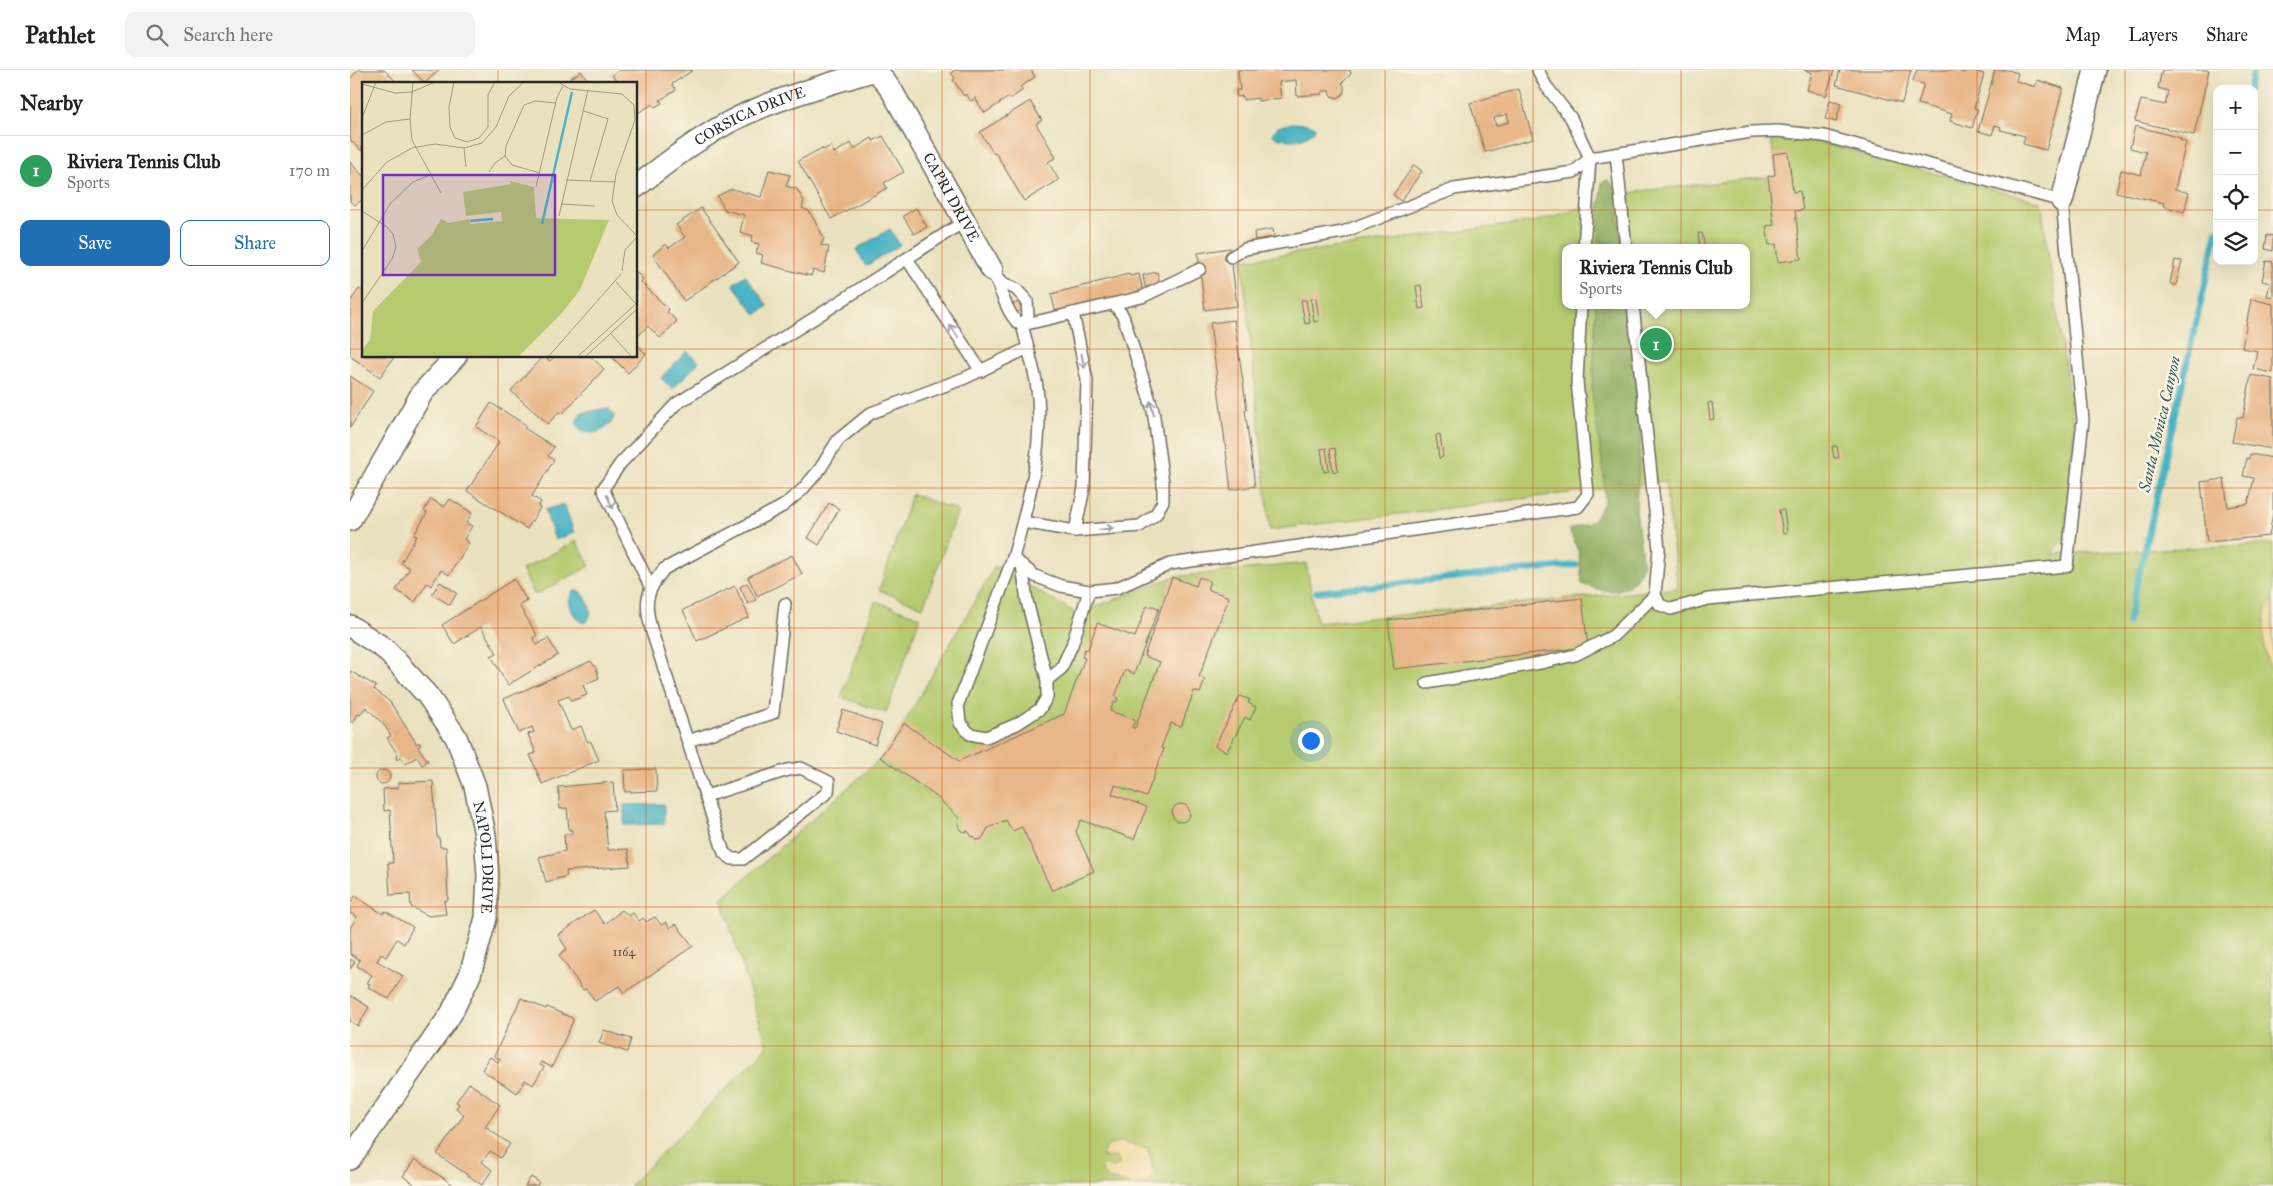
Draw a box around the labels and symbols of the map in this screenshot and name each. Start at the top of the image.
inset map [362,82,638,358]
street label: CORSICA DRIVE [691,83,808,150]
street label: CAPRI DRIVE [919,150,983,245]
one-way arrow [949,324,959,338]
pin: 1 [1640,325,1672,363]
one-way arrow [1078,353,1088,369]
water label: Santa Monica Canyon [2134,354,2185,495]
one-way arrow [1147,401,1156,417]
one-way arrow [606,494,615,509]
one-way arrow [1097,524,1113,533]
your location [1298,728,1324,754]
street label: NAPOLI DRIVE [469,799,497,914]
house number: 1164 [613,945,635,959]

